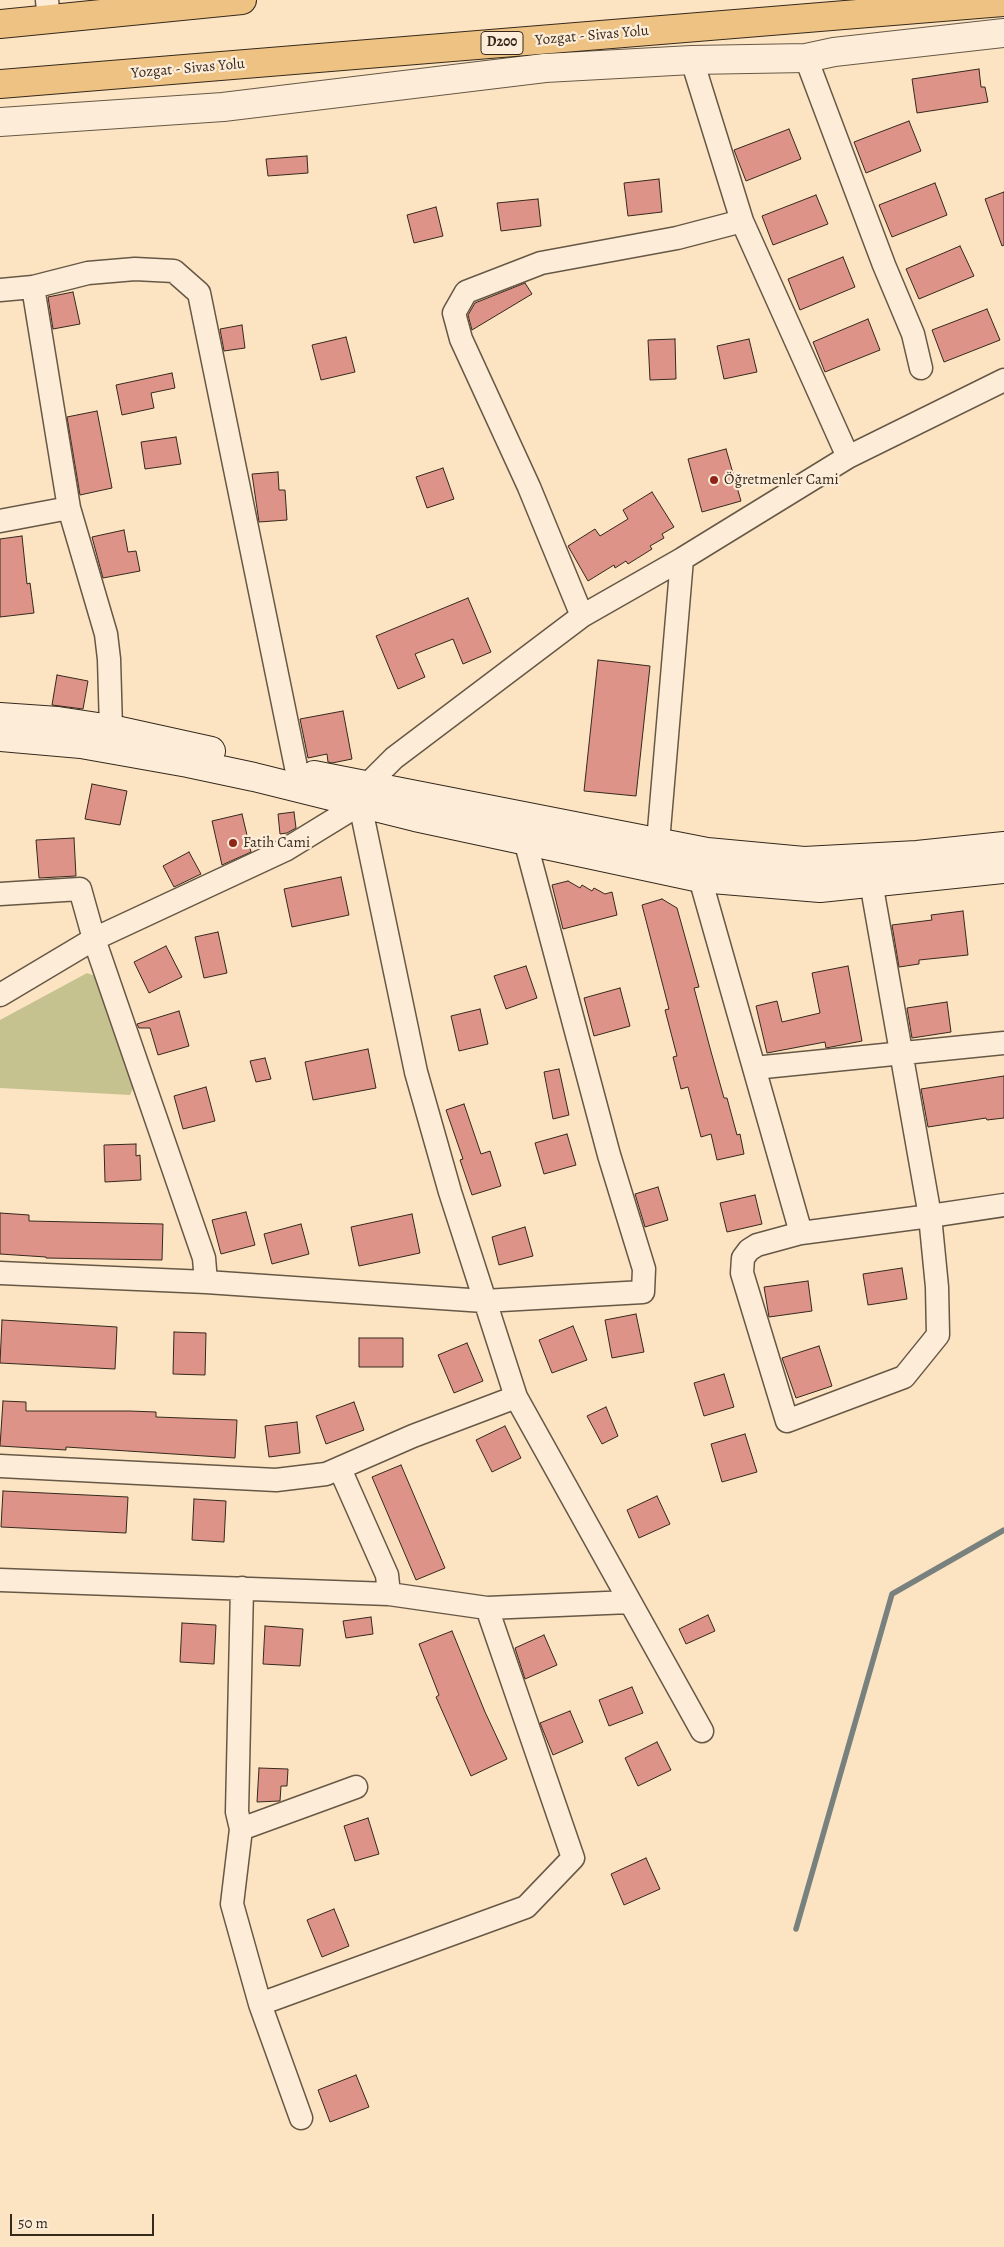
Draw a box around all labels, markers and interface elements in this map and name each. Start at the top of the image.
street label: Yozgat - Sivas Yolu [534,22,650,50]
road number: D200 [481,32,523,54]
street label: Yozgat - Sivas Yolu [130,55,246,83]
place label: Öğretmenler Cami [724,471,839,489]
marker: Öğretmenler Cami [708,474,720,486]
place label: Fatih Cami [243,834,310,852]
marker: Fatih Cami [227,837,239,849]
scale bar [12,2204,156,2236]
text: 50 m [18,2213,48,2233]

